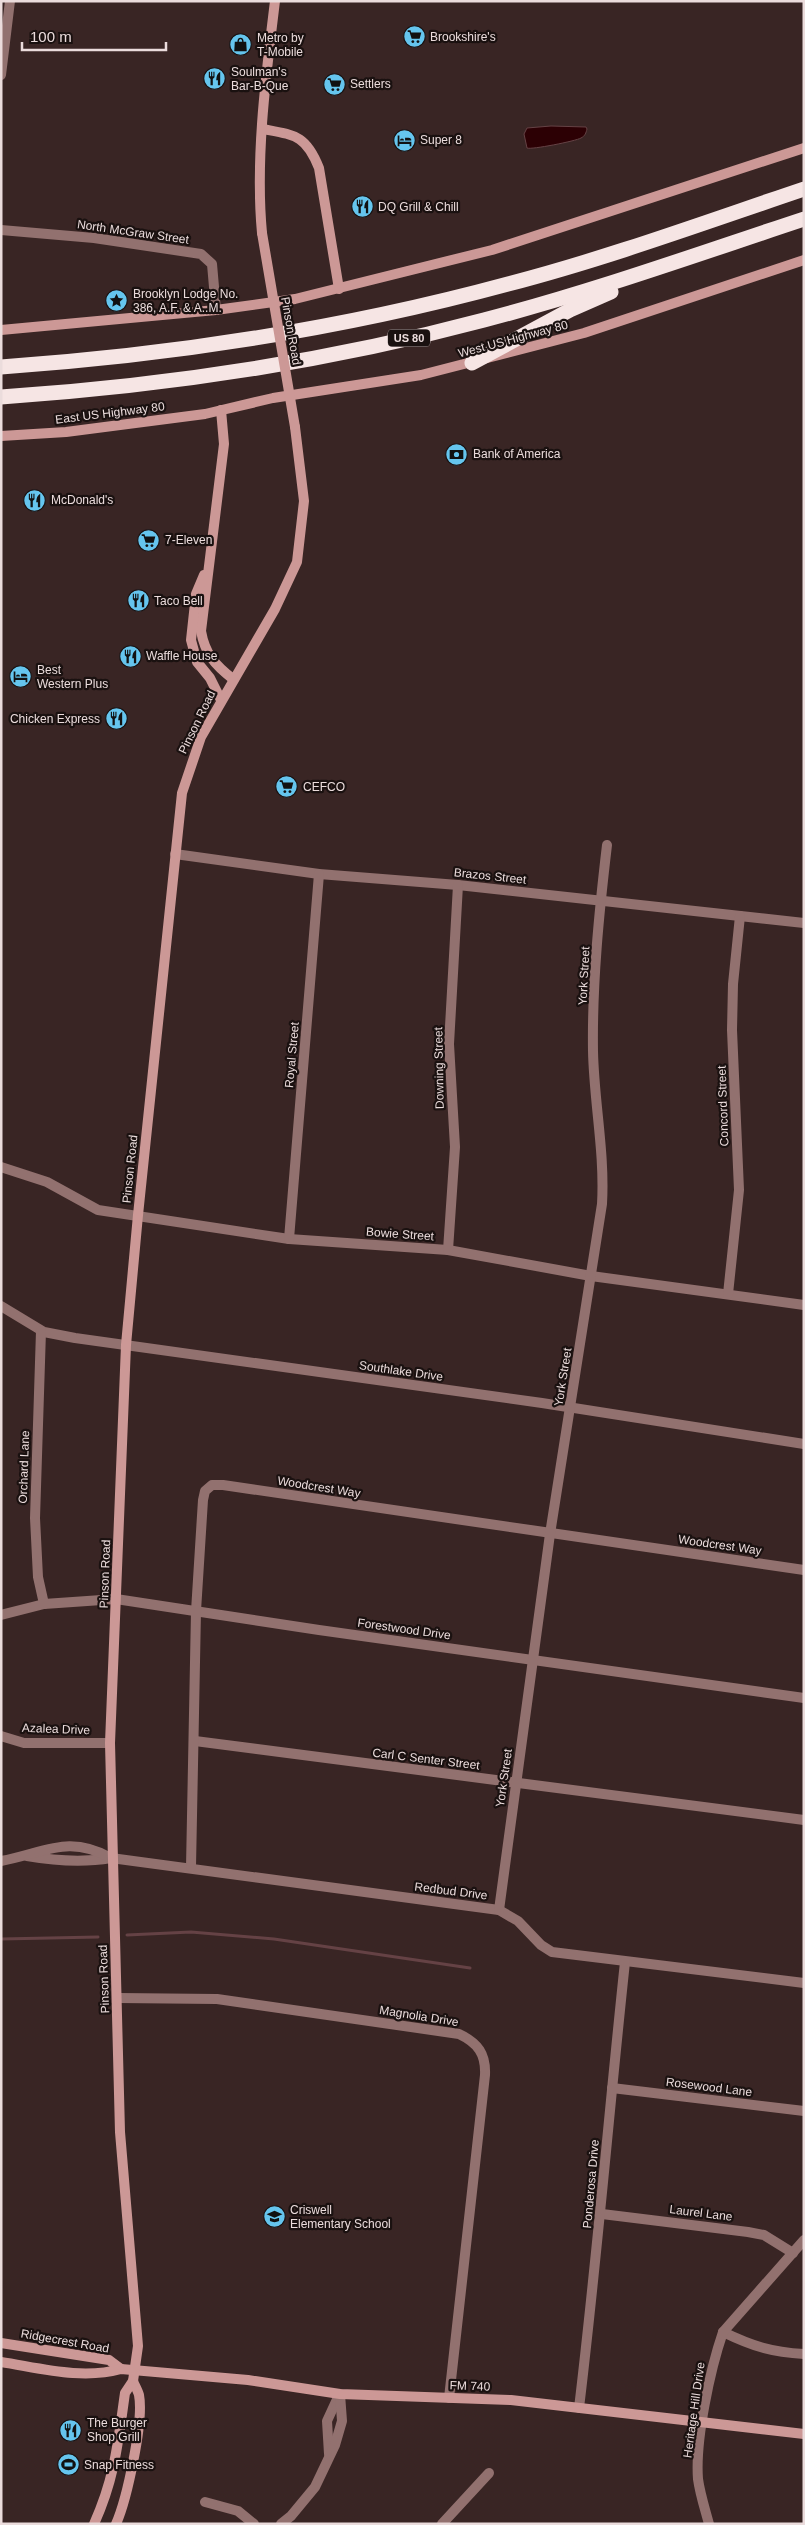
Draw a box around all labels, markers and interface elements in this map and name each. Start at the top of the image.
scale bar [22,20,166,52]
supermarket icon: Brookshire's [402,25,426,49]
text: 100 m [30,28,72,45]
place label: Brookshire's [430,30,496,44]
place label: Metro by T-Mobile [257,31,304,59]
shop icon: Metro by T-Mobile [229,33,253,57]
place label: Soulman's Bar-B-Que [231,65,289,93]
restaurant icon: Soulman's Bar-B-Que [203,67,227,91]
supermarket icon: Settlers [322,72,346,96]
place label: Settlers [350,77,391,91]
hotel icon: Super 8 [392,128,416,152]
place label: Super 8 [420,133,462,147]
restaurant icon: DQ Grill & Chill [350,195,374,219]
place label: DQ Grill & Chill [378,200,459,214]
street label: North McGraw Street [76,217,190,247]
place label: Brooklyn Lodge No. 386, A.F. & A..M. [133,287,238,315]
place icon: Brooklyn Lodge No. 386, A.F. & A..M. [105,289,129,313]
street label: Pinson Road [278,296,304,366]
street label: West US Highway 80 [457,318,570,360]
road number: US 80 [388,329,430,346]
street label: East US Highway 80 [55,399,166,427]
bank icon: Bank of America [445,442,469,466]
place label: Bank of America [473,447,561,461]
restaurant icon: McDonald's [23,488,47,512]
place label: McDonald's [51,493,113,507]
supermarket icon: 7-Eleven [137,528,161,552]
place label: 7-Eleven [165,533,212,547]
restaurant icon: Taco Bell [126,589,150,613]
place label: Taco Bell [154,594,203,608]
restaurant icon: Waffle House [118,644,142,668]
place label: Waffle House [146,649,218,663]
place label: Best Western Plus [37,663,108,691]
hotel icon: Best Western Plus [9,665,33,689]
street label: Pinson Road [176,688,218,756]
restaurant icon: Chicken Express [104,707,128,731]
place label: Chicken Express [10,712,100,726]
supermarket icon: CEFCO [275,775,299,799]
place label: CEFCO [303,780,345,794]
street label: Brazos Street [453,865,528,887]
street label: York Street [575,946,593,1006]
street label: Royal Street [282,1021,302,1089]
street label: Downing Street [431,1026,447,1109]
street label: Concord Street [715,1065,731,1147]
street label: Pinson Road [119,1134,141,1204]
street label: Bowie Street [366,1225,435,1243]
street label: York Street [551,1346,575,1407]
street label: Southlake Drive [358,1358,444,1384]
street label: Orchard Lane [16,1430,32,1504]
street label: Woodcrest Way [276,1474,362,1500]
street label: Woodcrest Way [677,1532,763,1558]
street label: Pinson Road [97,1539,113,1609]
street label: Forestwood Drive [356,1616,452,1643]
street label: Azalea Drive [22,1721,91,1737]
street label: Carl C Senter Street [372,1745,481,1773]
street label: York Street [493,1747,515,1808]
street label: Redbud Drive [414,1880,489,1902]
street label: Pinson Road [96,1944,112,2014]
street label: Magnolia Drive [378,2003,460,2029]
street label: Rosewood Lane [665,2075,753,2099]
street label: Ponderosa Drive [580,2139,602,2229]
street label: Laurel Lane [669,2202,734,2224]
place label: Criswell Elementary School [290,2203,391,2231]
school or university icon: Criswell Elementary School [262,2205,286,2229]
street label: Ridgecrest Road [20,2326,110,2356]
street label: Heritage Hill Drive [680,2361,708,2459]
street label: FM 740 [449,2378,491,2394]
place label: The Burger Shop Grill [87,2416,147,2444]
restaurant icon: The Burger Shop Grill [59,2418,83,2442]
sports icon: Snap Fitness [56,2453,80,2477]
place label: Snap Fitness [84,2458,154,2472]

